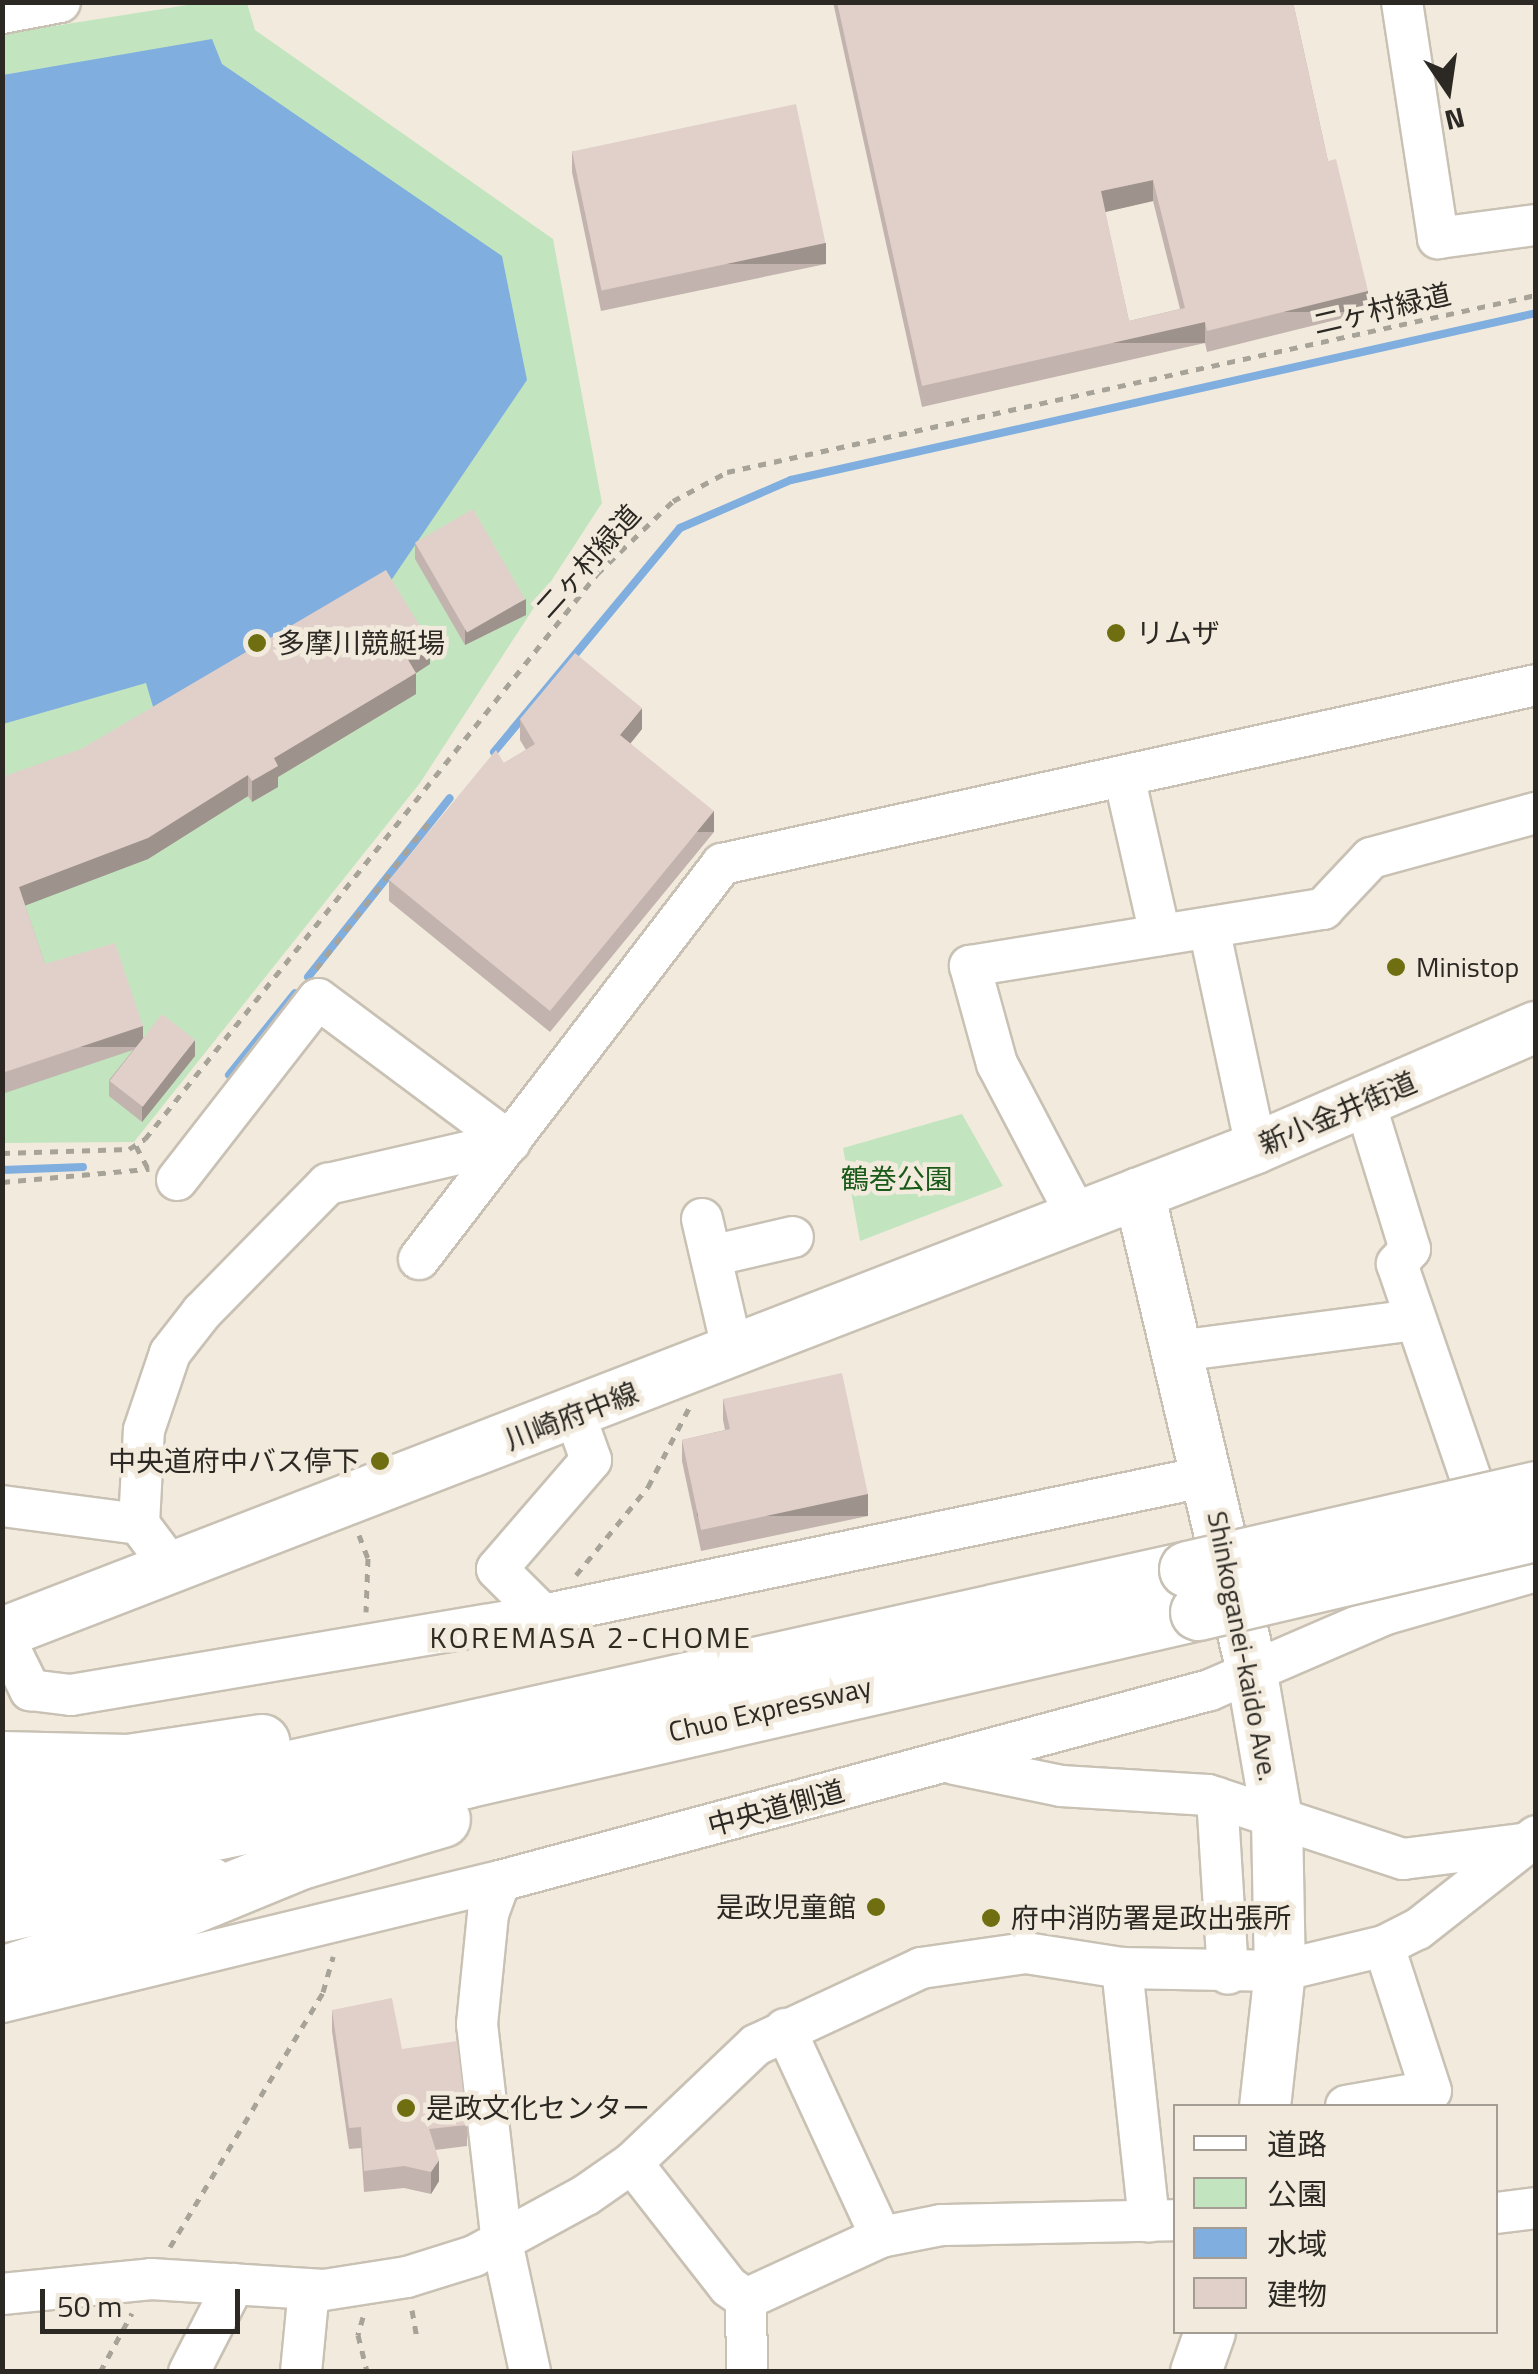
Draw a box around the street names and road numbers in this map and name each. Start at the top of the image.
street label: 二ヶ村緑道 [1310,277,1454,341]
street label: 二ヶ村緑道 [529,498,647,624]
street label: 新小金井街道 [1254,1065,1422,1161]
street label: 川崎府中線 [501,1375,643,1457]
street label: Shinkoganei-kaido Ave. [1200,1508,1286,1784]
street label: Chuo Expressway [665,1669,875,1749]
street label: 中央道側道 [704,1774,848,1842]

